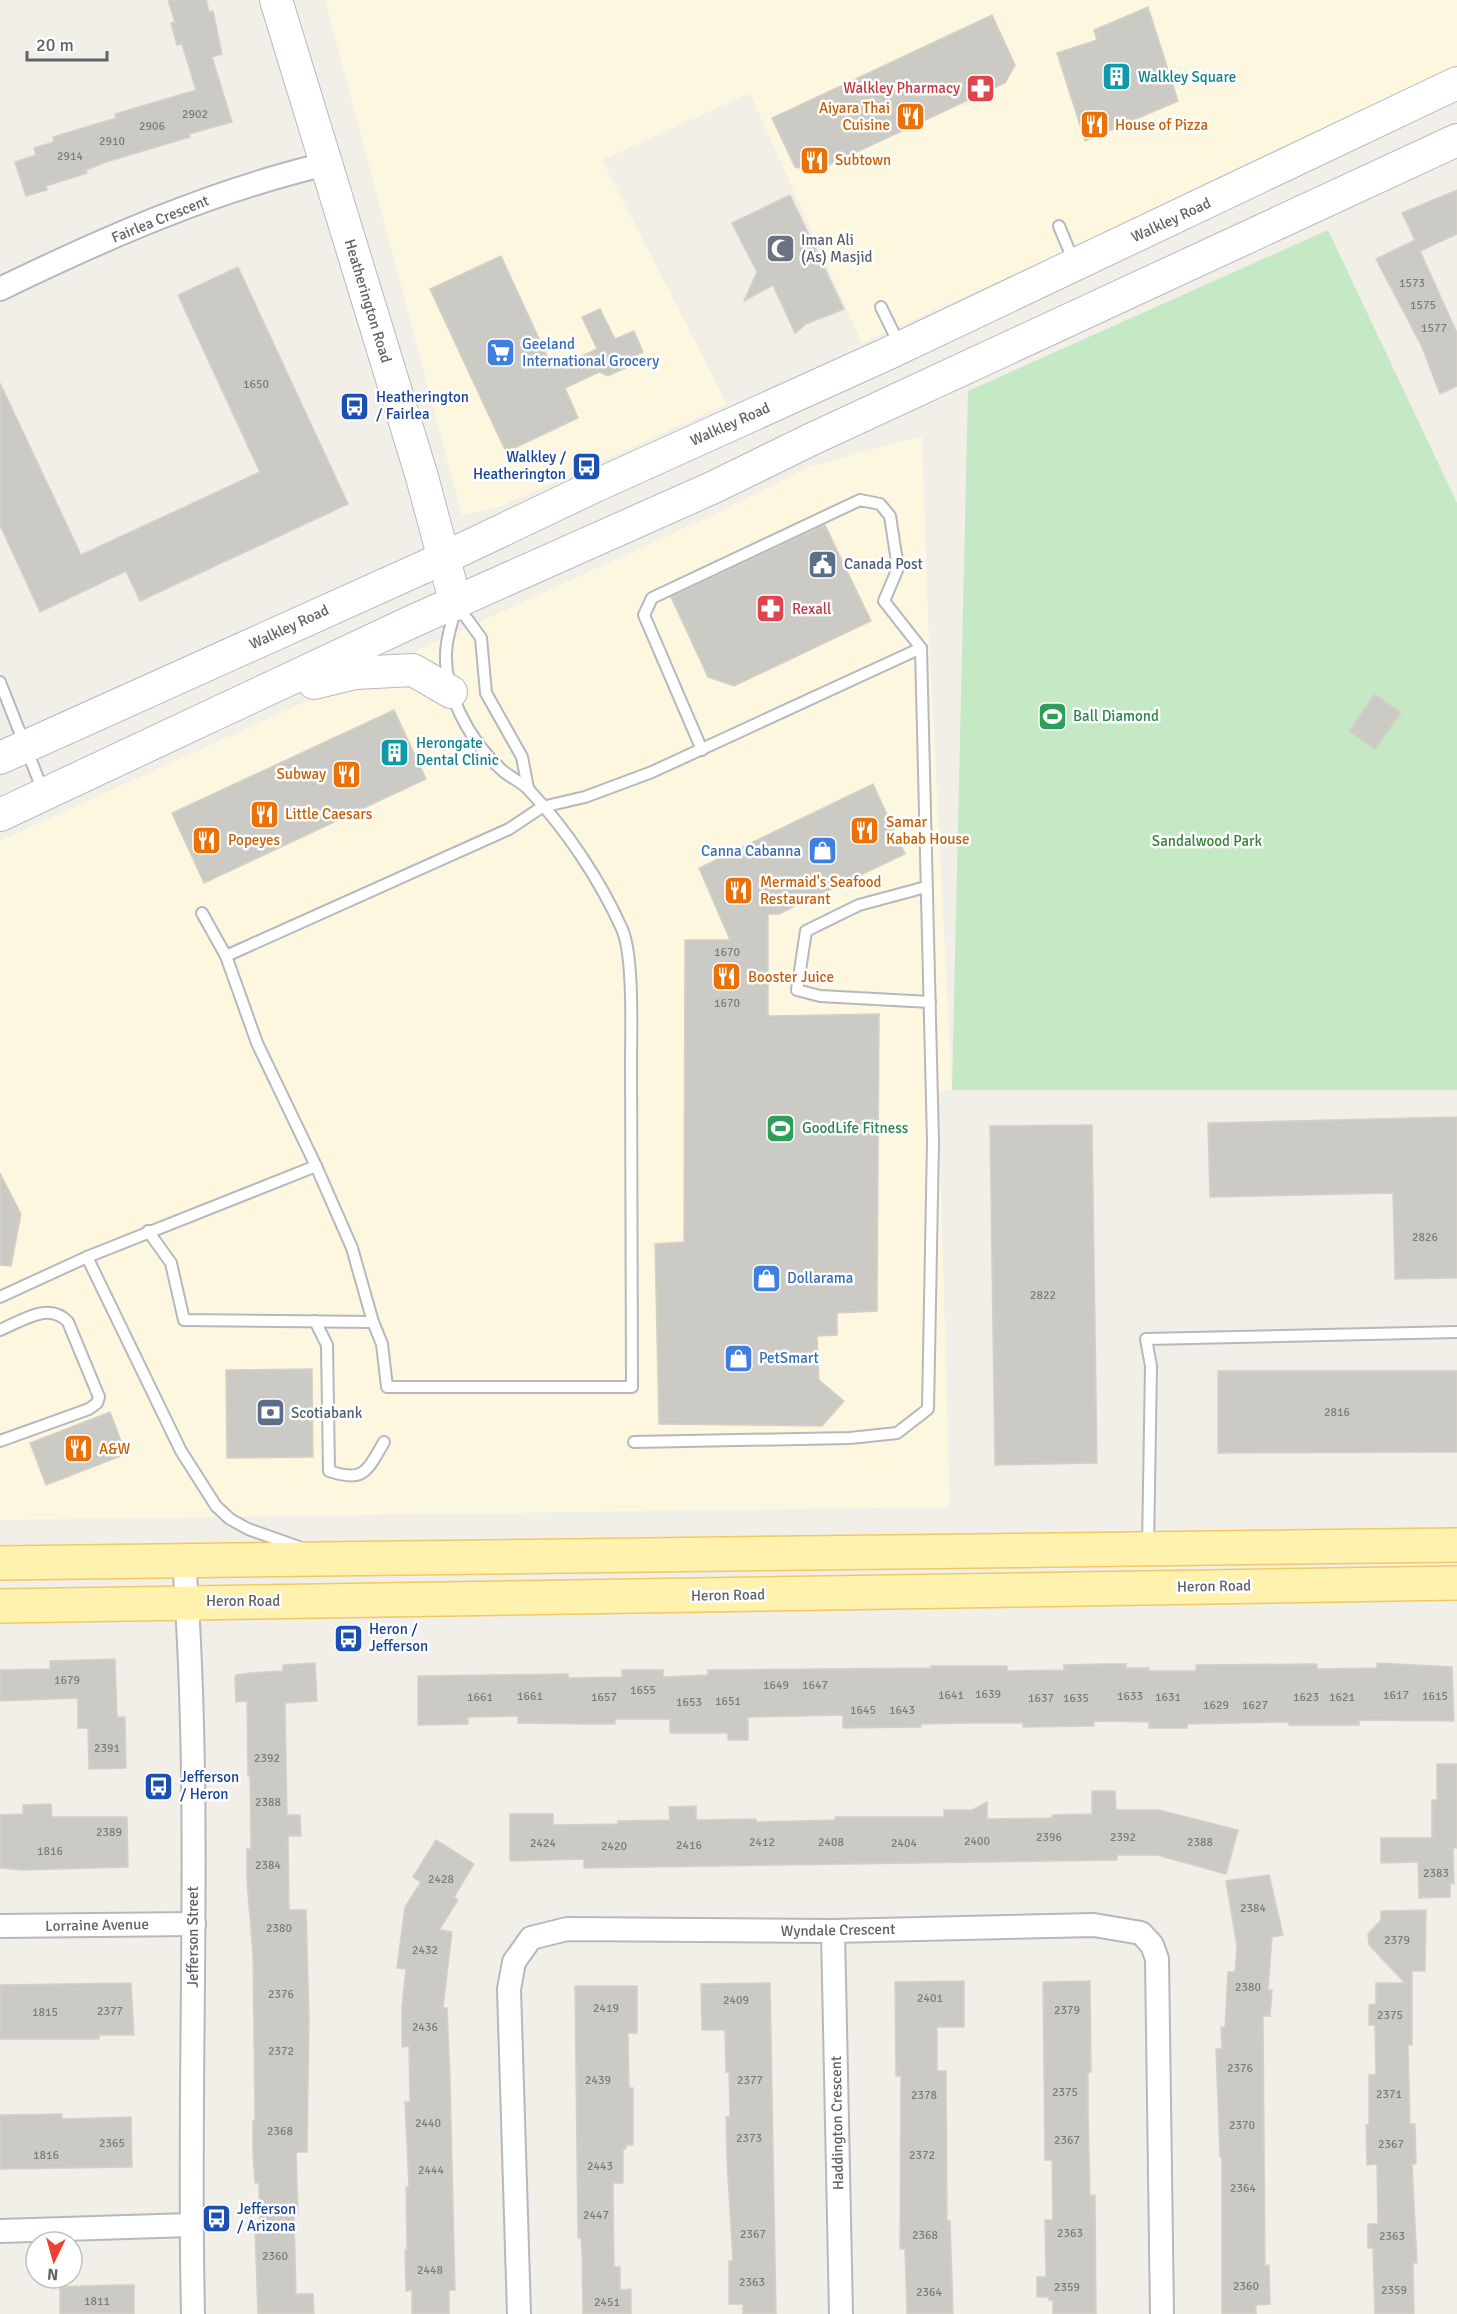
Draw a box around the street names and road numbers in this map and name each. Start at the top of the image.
street label: Fairlea Crescent [109,191,211,247]
street label: Walkley Road [1128,194,1214,246]
street label: Heatherington Road [341,237,395,365]
street label: Walkley Road [687,398,773,450]
street label: Walkley Road [246,601,332,653]
street label: Heron Road [1177,1576,1251,1596]
street label: Heron Road [691,1585,765,1605]
street label: Heron Road [206,1592,280,1610]
street label: Jefferson Street [184,1886,202,1988]
street label: Lorraine Avenue [45,1915,149,1935]
street label: Wyndale Crescent [780,1920,896,1940]
street label: Haddington Crescent [827,2056,847,2190]

